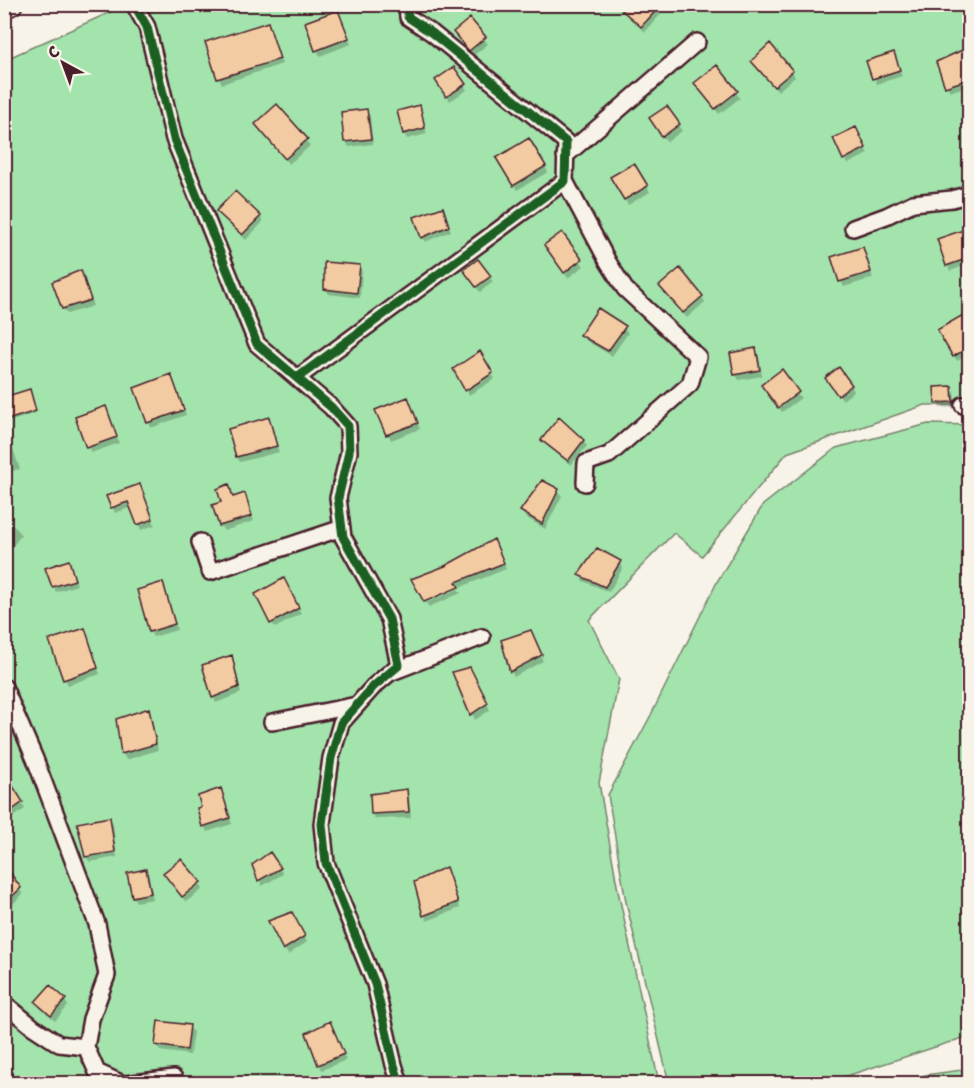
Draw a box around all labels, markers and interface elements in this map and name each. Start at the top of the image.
north arrow [33,33,93,93]
text: С [43,41,64,63]

